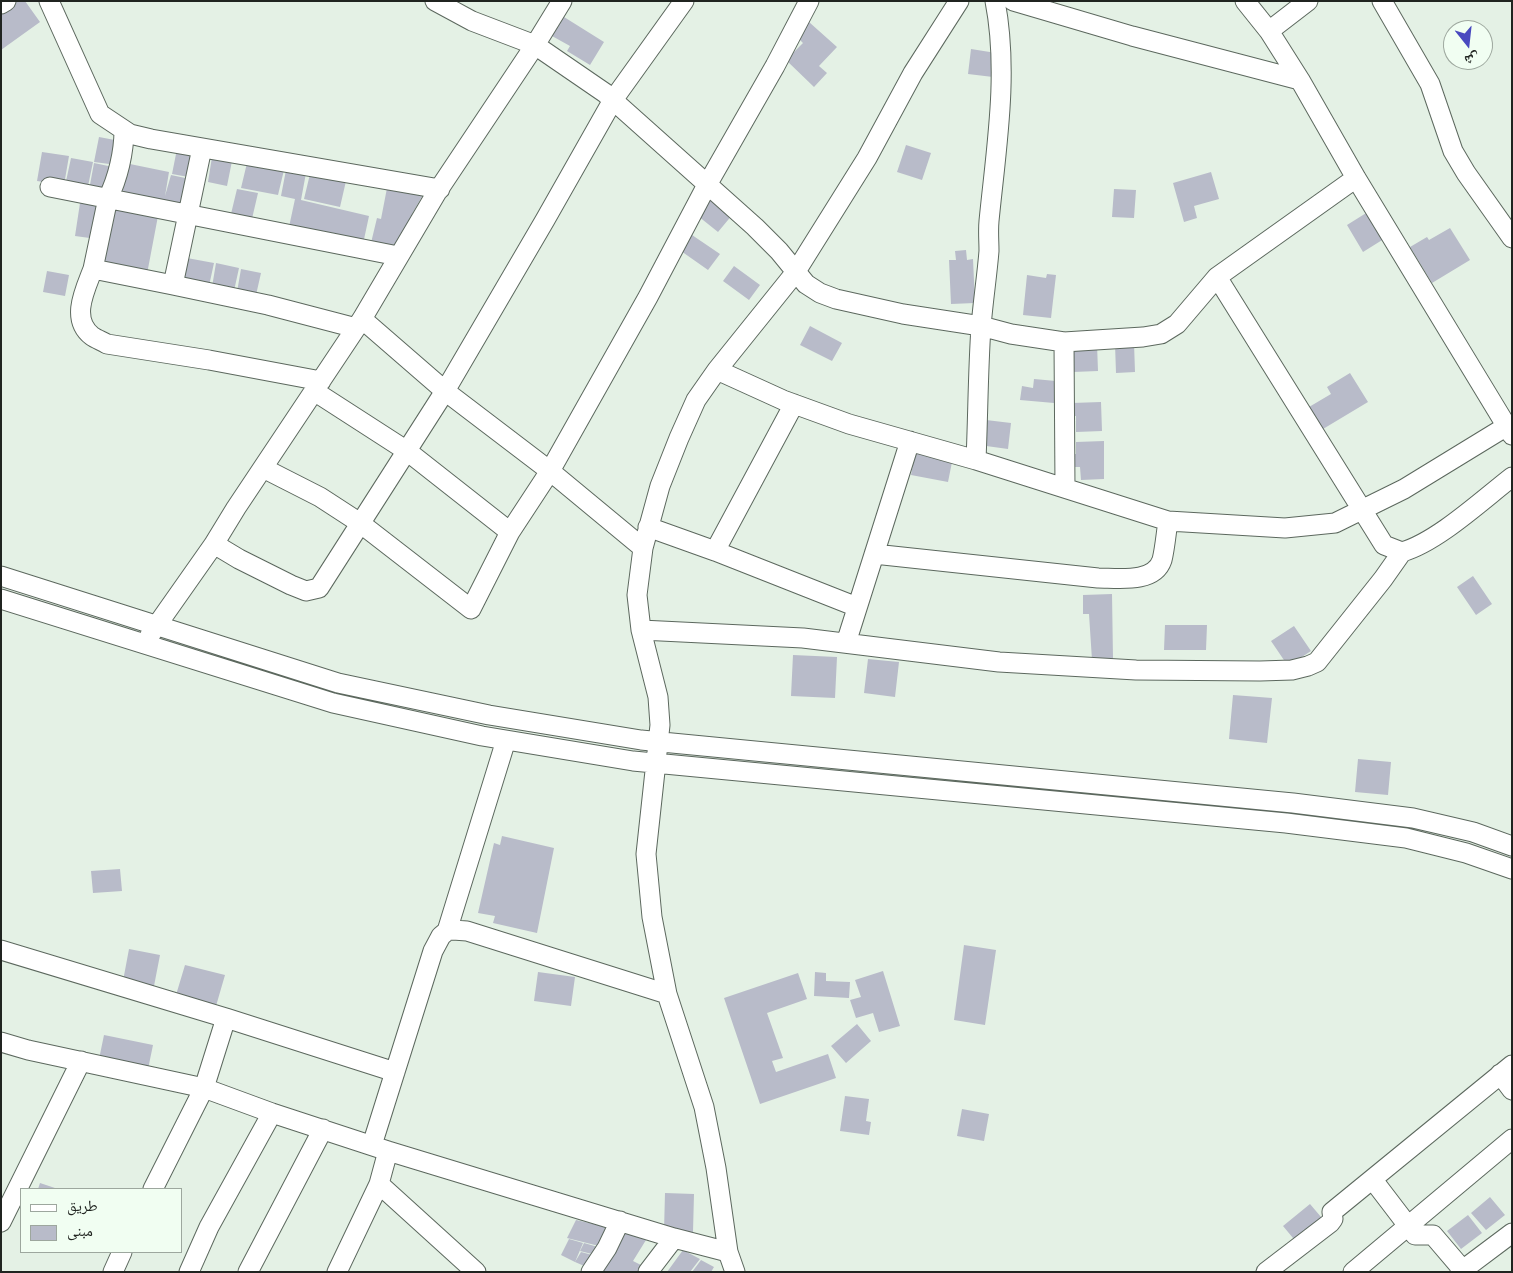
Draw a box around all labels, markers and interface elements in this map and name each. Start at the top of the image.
north arrow [1443,20,1493,70]
text: ش [1463,49,1481,69]
legend [20,1188,182,1253]
text: طريق [67,1197,98,1215]
text: مبنى [67,1222,93,1240]

